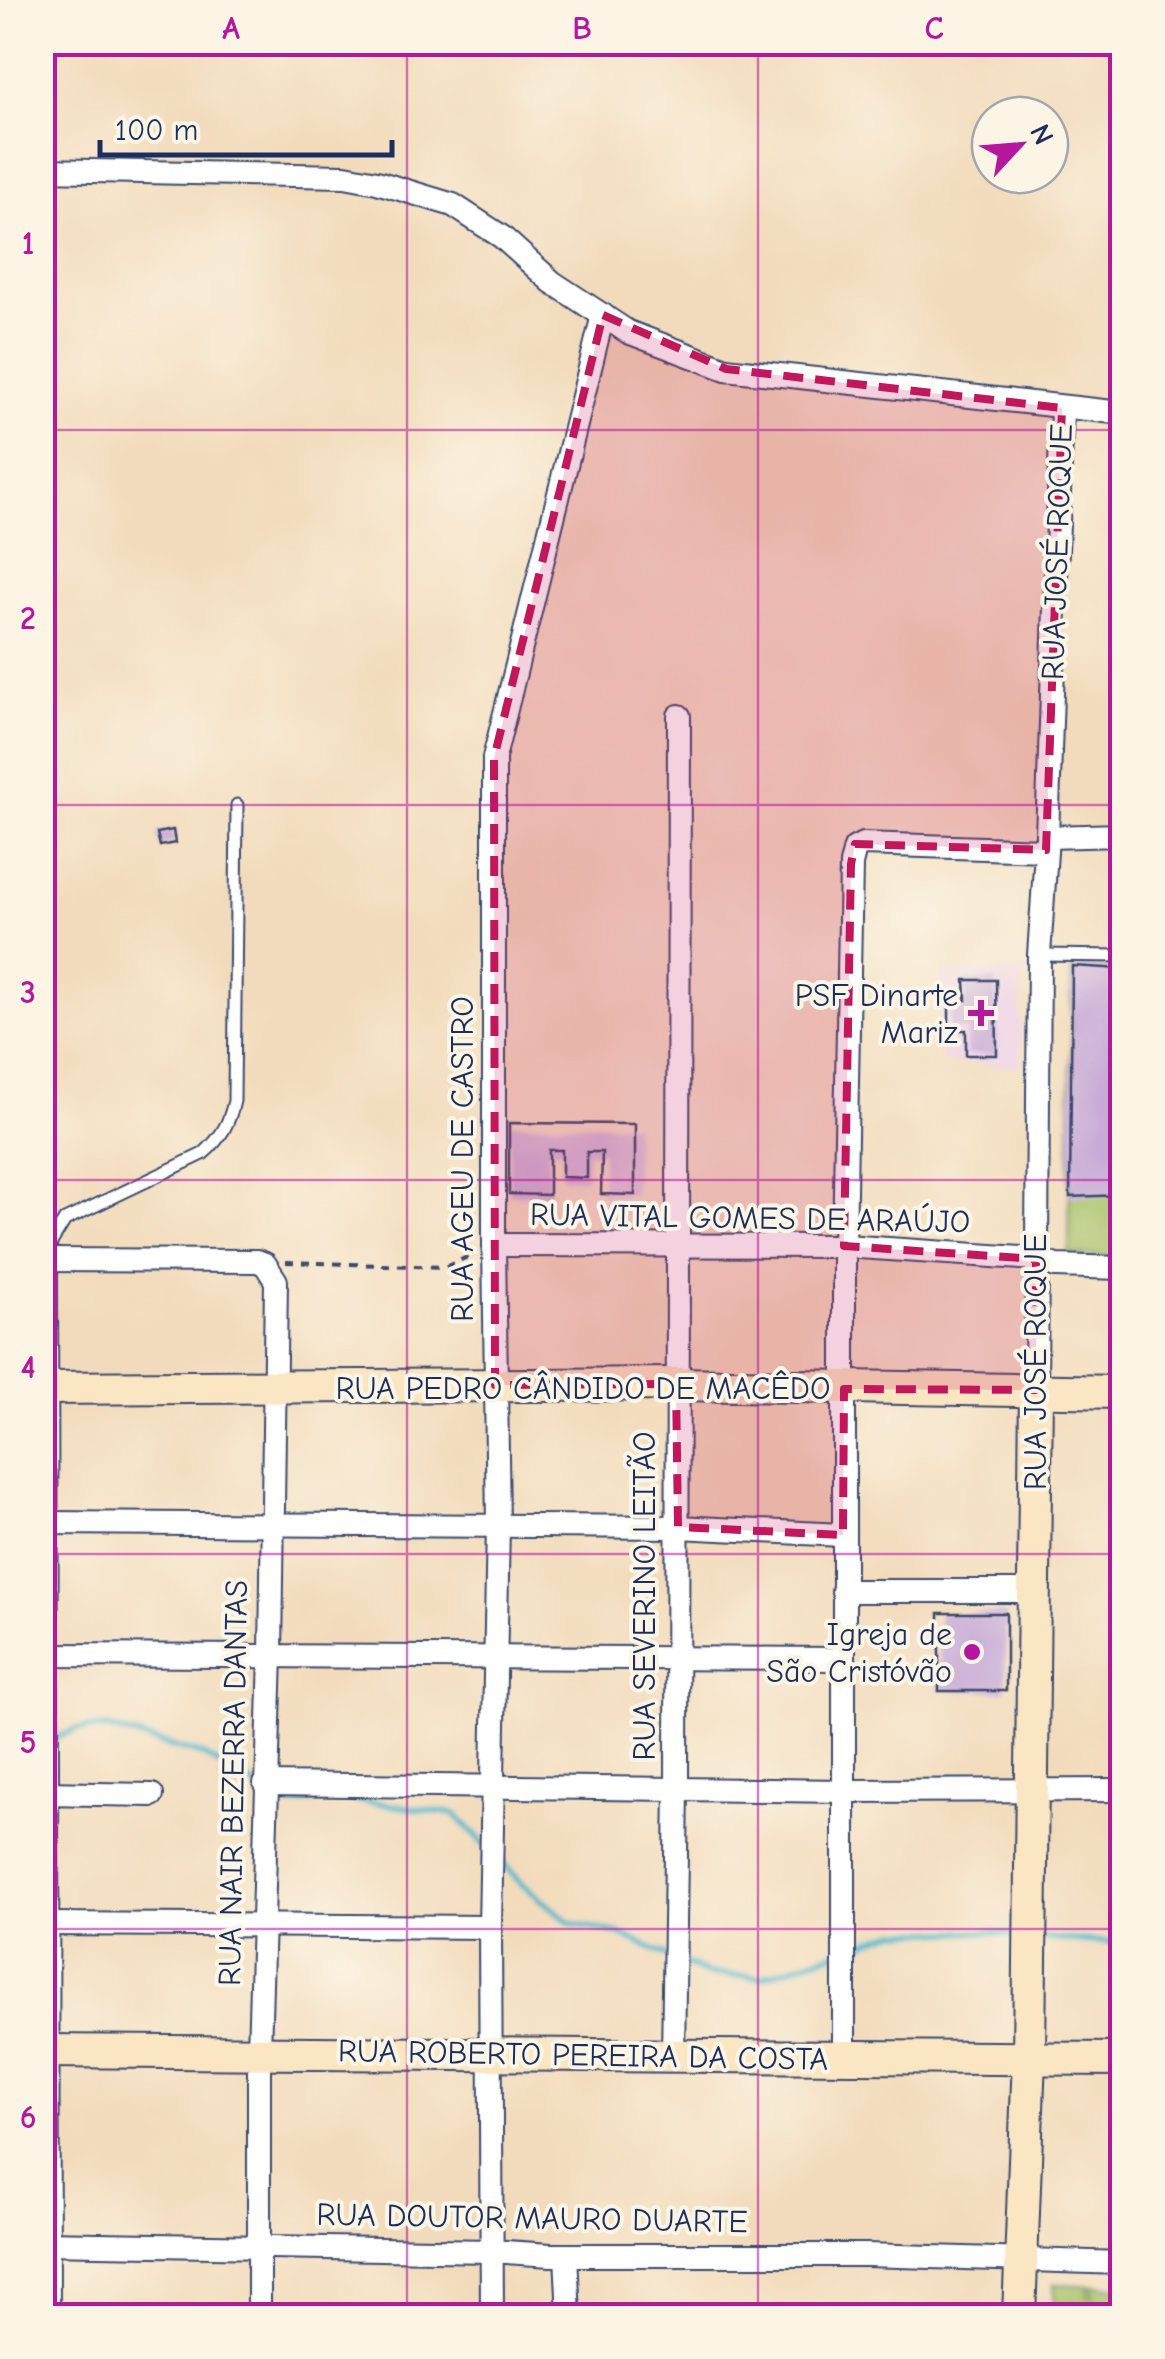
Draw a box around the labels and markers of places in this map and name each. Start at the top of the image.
place label: PSF Dinarte Mariz [795,977,958,1051]
marker: PSF Dinarte Mariz [968,1000,994,1026]
place label: Igreja de São Cristóvão [766,1616,952,1690]
marker: Igreja de São Cristóvão [961,1641,983,1663]

